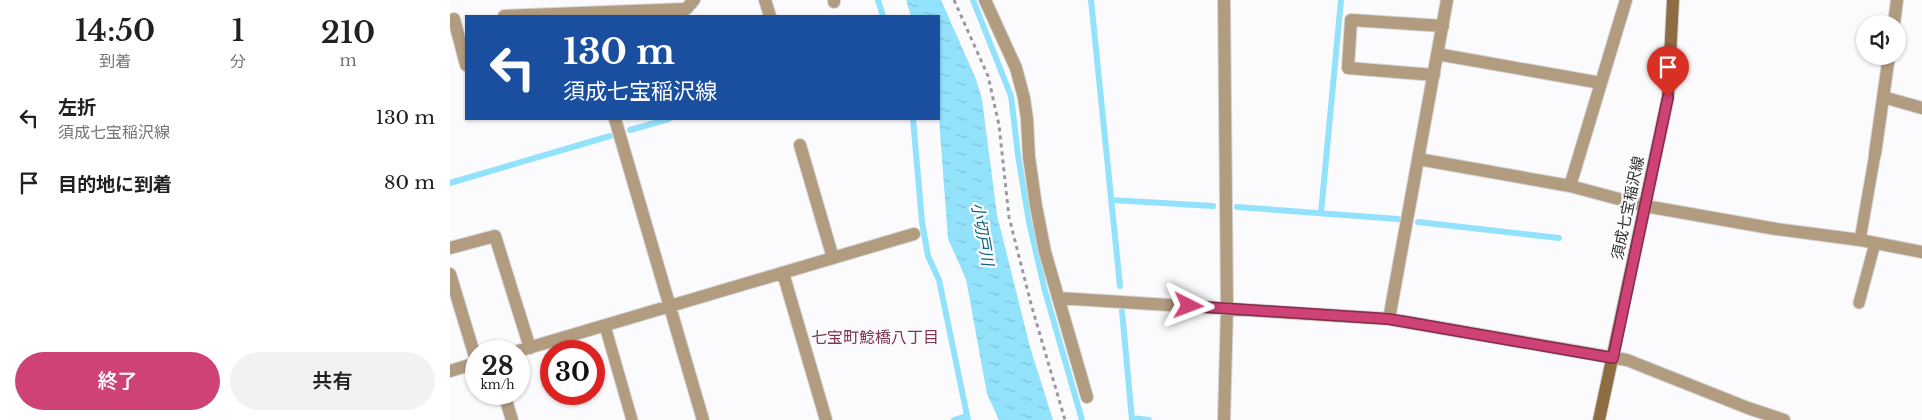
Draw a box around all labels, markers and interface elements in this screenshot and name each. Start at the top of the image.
text: 14:50 [75,12,155,49]
text: 1 [231,12,245,49]
text: 210 [321,14,375,51]
map controls [1856,15,1906,65]
button: sound [1856,15,1906,65]
text: 130 m [563,30,675,73]
icon: left [480,35,545,100]
pin [1647,46,1689,97]
text: m [339,50,357,70]
text: 到着 [99,51,131,71]
text: 分 [230,51,246,71]
icon: arrive [1654,53,1682,81]
text: 須成七宝稲沢線 [563,78,717,105]
text: 左折 [58,96,96,119]
icon: left [15,104,43,132]
text: 130 m [375,106,435,129]
text: 須成七宝稲沢線 [58,122,170,142]
street label: 須成七宝稲沢線 [1607,155,1648,261]
icon: arrive [15,169,43,197]
text: 80 m [384,171,435,194]
text: 目的地に到着 [58,173,172,196]
water label: 小切戸川 [968,201,999,269]
position arrow [1162,279,1214,331]
district label: 七宝町鯰橋八丁目 [811,327,939,347]
speed limit sign: 30 [540,340,605,405]
text: 28 [481,351,514,382]
button: 終了 [15,352,220,410]
button: 共有 [230,352,435,410]
text: km/h [480,377,515,392]

